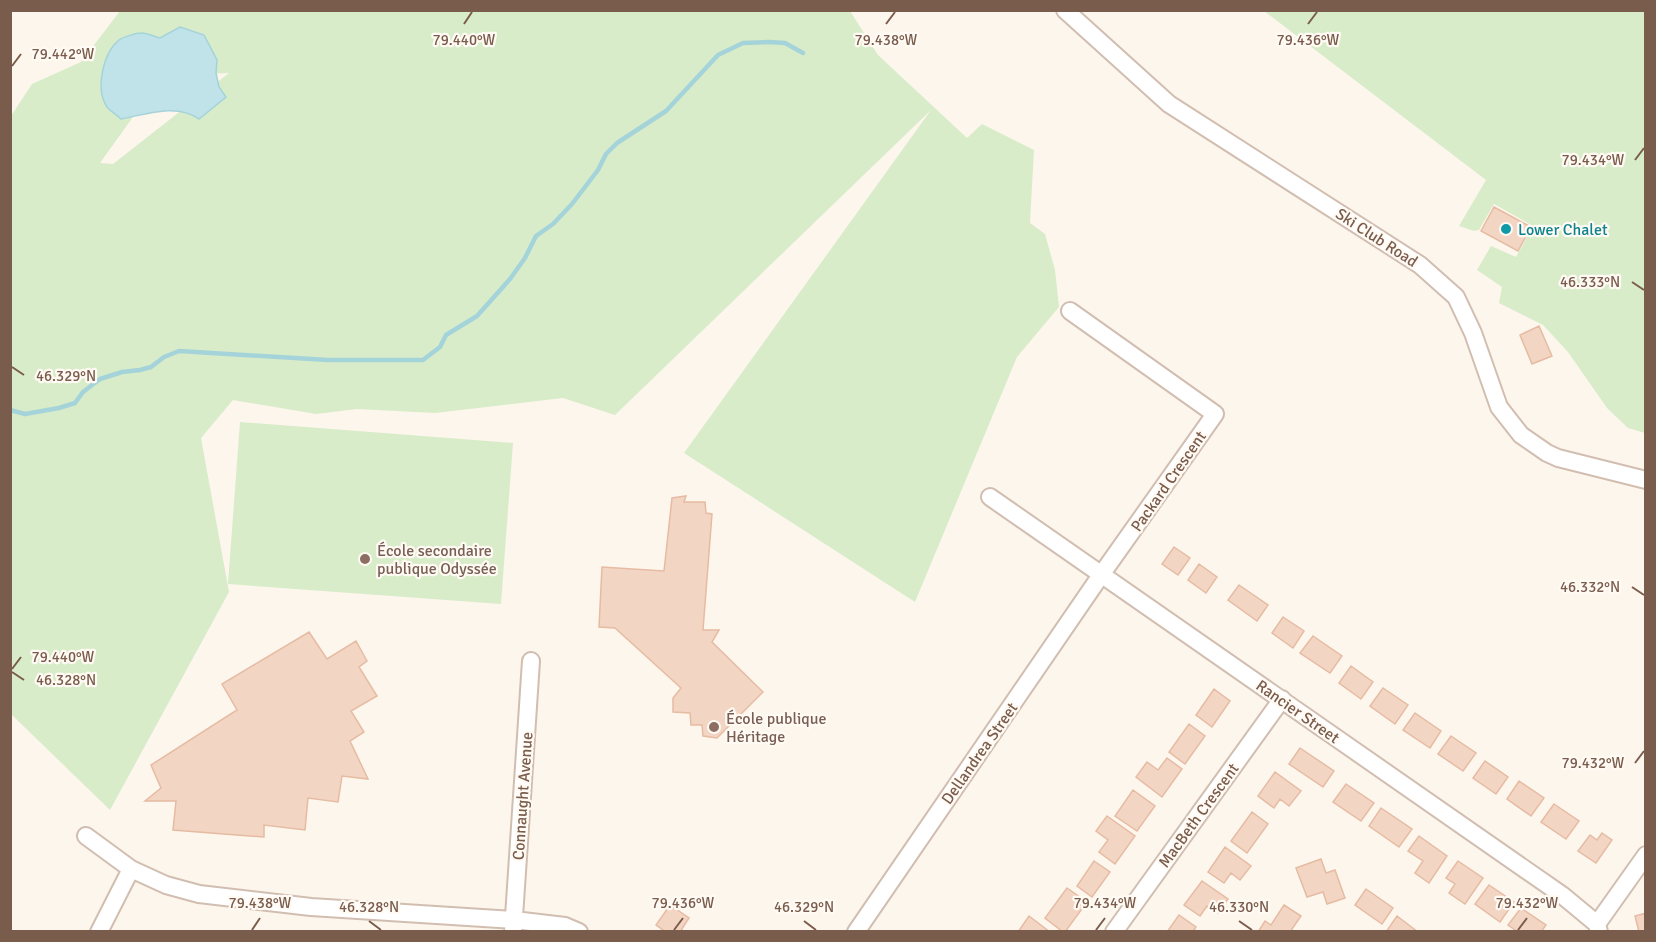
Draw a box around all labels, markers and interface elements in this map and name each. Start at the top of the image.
text: 79.440°W [433,31,496,49]
text: 79.438°W [855,31,918,49]
text: 79.436°W [1277,31,1340,49]
text: 79.442°W [32,45,95,63]
text: 79.434°W [1562,151,1625,169]
street label: Ski Club Road [1332,204,1421,272]
place label: Lower Chalet [1518,220,1608,240]
marker: Lower Chalet [1499,222,1513,236]
text: 46.333°N [1560,273,1620,291]
text: 46.329°N [36,367,96,385]
street label: Packard Crescent [1127,427,1211,536]
place label: École secondaire publique Odyssée [377,541,497,579]
marker: École secondaire publique Odyssée [358,552,372,566]
text: 46.332°N [1560,578,1620,596]
text: 79.440°W [32,648,95,666]
text: 46.328°N [36,671,96,689]
street label: Rancier Street [1252,676,1343,748]
street label: Dellandrea Street [937,698,1023,808]
place label: École publique Héritage [726,709,827,747]
marker: École publique Héritage [707,720,721,734]
street label: Connaught Avenue [509,731,537,861]
text: 79.432°W [1562,754,1625,772]
street label: MacBeth Crescent [1154,759,1244,872]
text: 79.438°W [229,894,292,912]
text: 79.436°W [652,894,715,912]
text: 79.434°W [1074,894,1137,912]
text: 79.432°W [1496,894,1559,912]
text: 46.328°N [339,898,399,916]
text: 46.329°N [774,898,834,916]
text: 46.330°N [1209,898,1269,916]

